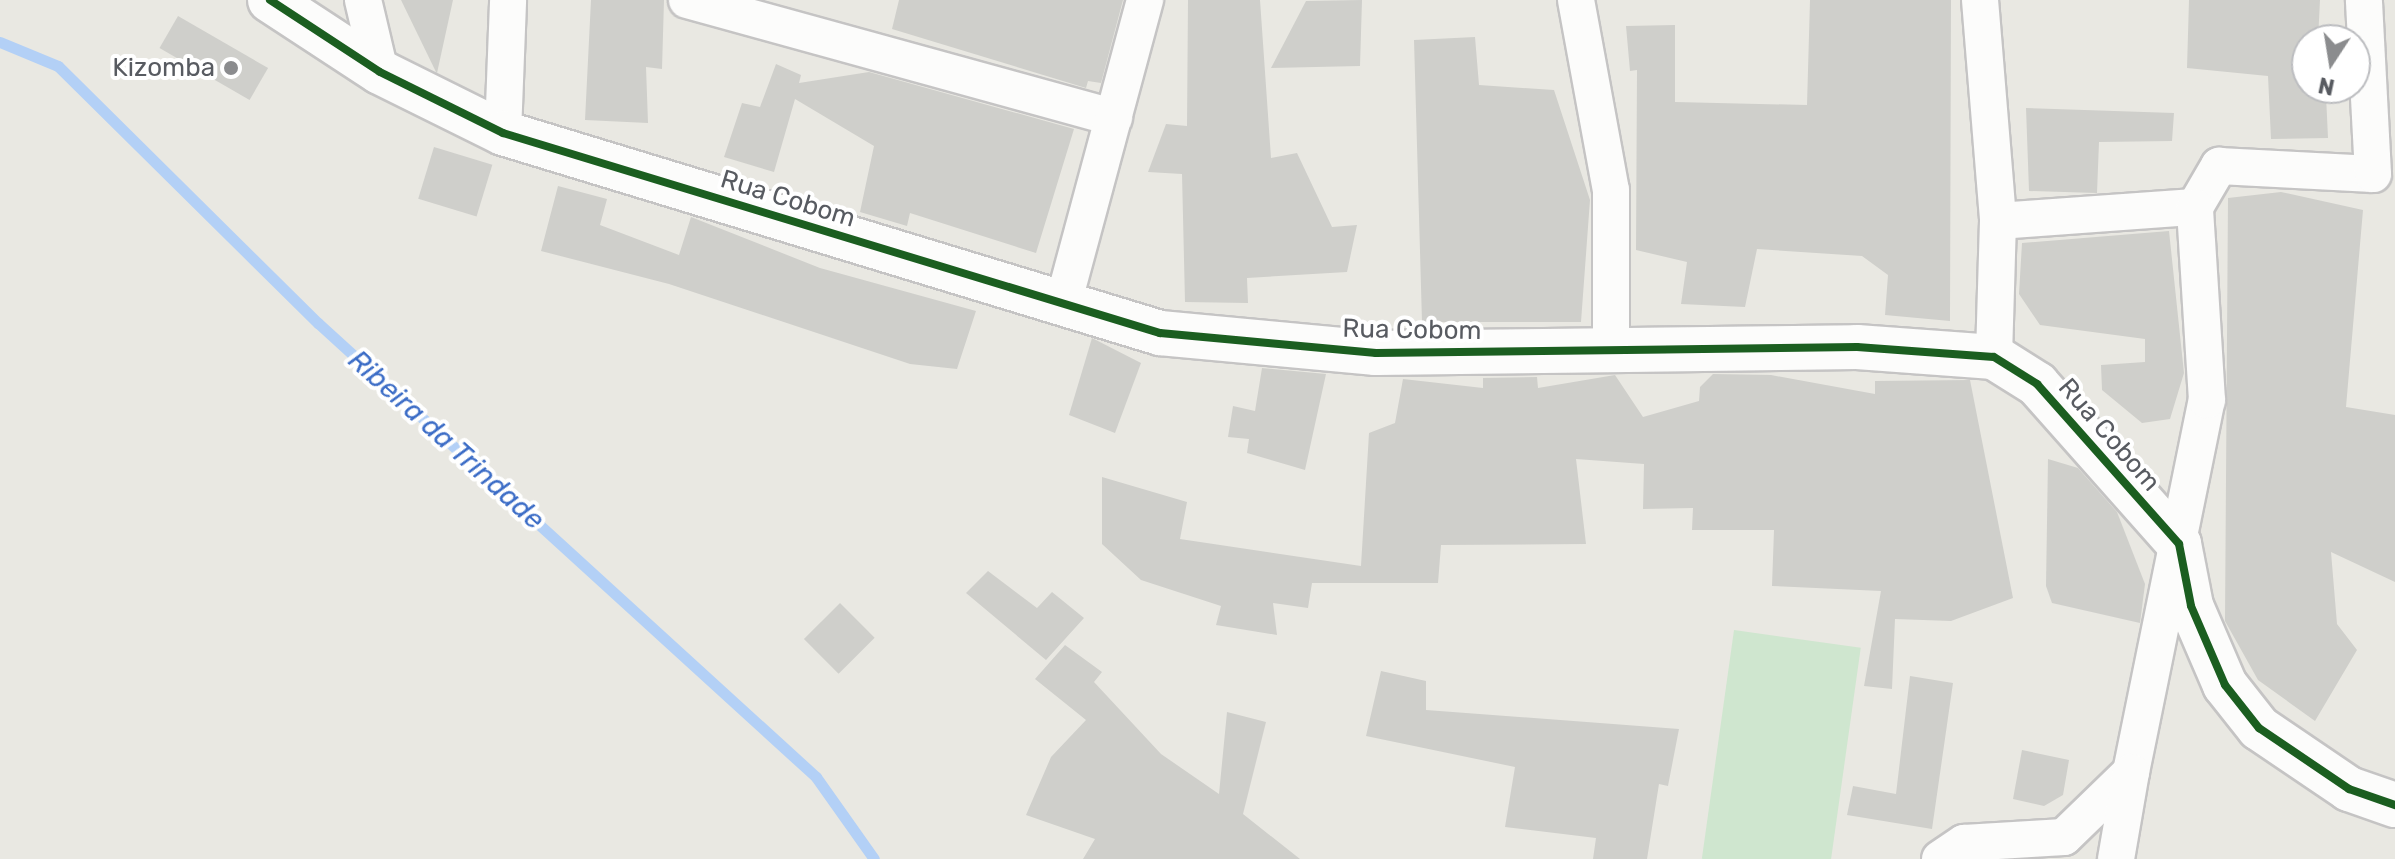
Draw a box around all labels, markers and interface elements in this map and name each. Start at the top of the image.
north arrow [2291,24,2371,104]
place label: Kizomba [112,52,215,84]
marker: Kizomba [222,59,240,77]
text: N [2316,71,2337,101]
street label: Rua Cobom [717,164,859,234]
street label: Rua Cobom [1342,313,1482,347]
water label: Ribeira da Trindade [341,343,551,537]
street label: Rua Cobom [2052,372,2166,498]

